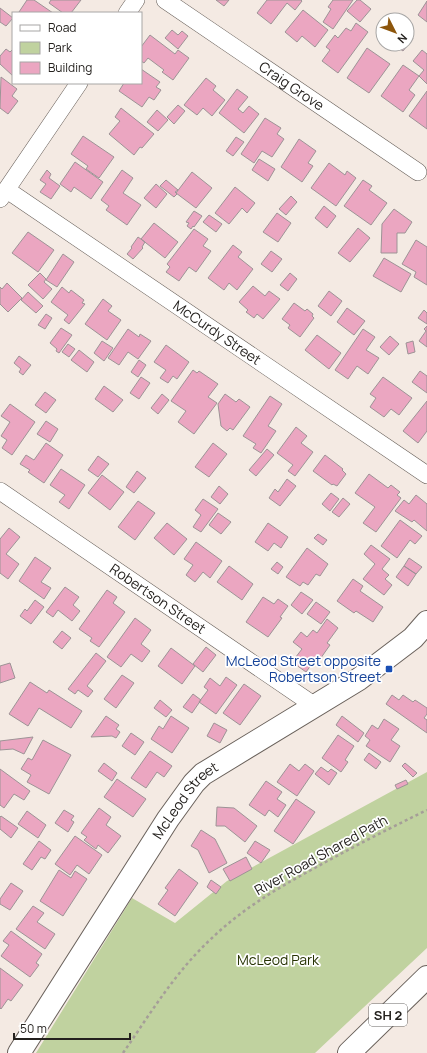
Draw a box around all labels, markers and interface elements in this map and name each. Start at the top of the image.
legend [12,12,142,84]
north arrow [375,12,415,52]
text: Road [48,19,76,36]
text: N [395,31,411,47]
text: Park [48,39,73,56]
street label: Craig Grove [256,57,328,114]
text: Building [48,59,92,76]
street label: McCurdy Street [170,296,266,369]
street label: Robertson Street [106,559,210,638]
place label: McLeod Street opposite Robertson Street [226,651,381,686]
marker: McLeod Street opposite Robertson Street [384,664,394,674]
street label: McLeod Street [148,757,222,842]
street label: River Road Shared Path [251,810,391,899]
park label: McLeod Park [237,950,320,969]
road number: SH 2 [369,1004,407,1026]
scale bar [14,1015,130,1041]
text: 50 m [20,1020,47,1037]

